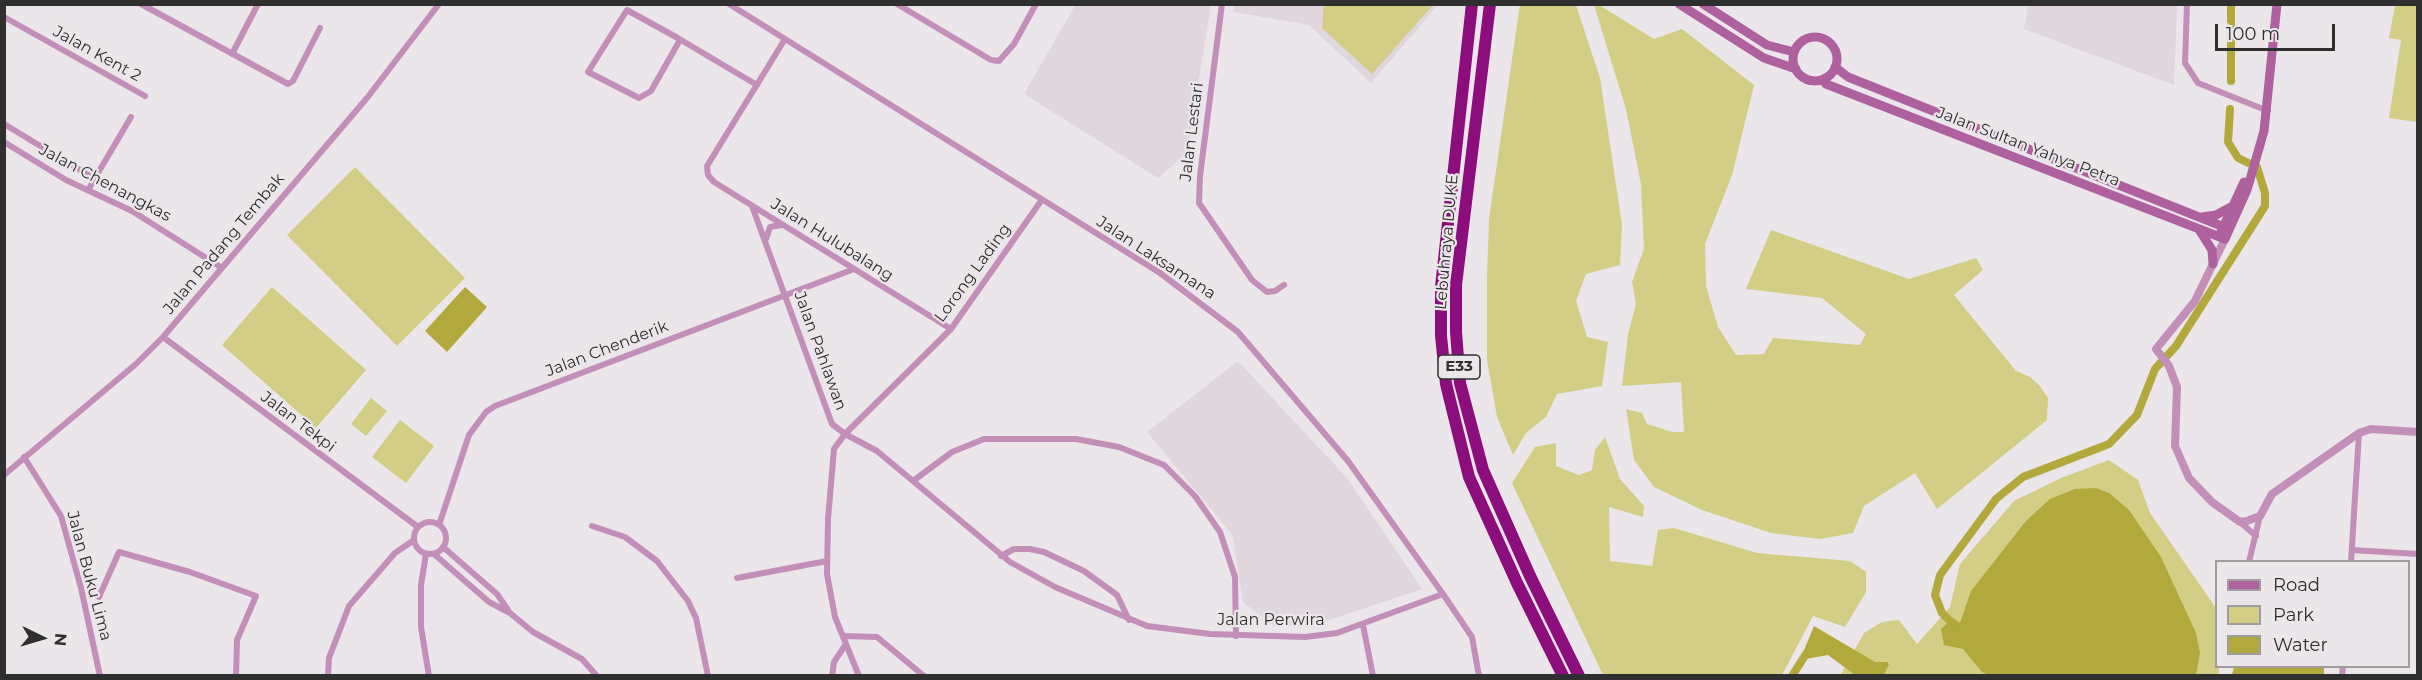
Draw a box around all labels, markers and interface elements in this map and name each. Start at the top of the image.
scale bar [2218,12,2338,50]
street label: Jalan Kent 2 [50,22,144,86]
text: 100 m [2226,23,2280,45]
street label: Jalan Lestari [1176,82,1208,182]
street label: Jalan Sultan Yahya Petra [1933,103,2123,191]
street label: Jalan Chenangkas [36,140,174,226]
street label: Jalan Padang Tembak [159,170,289,318]
street label: Lebuhraya DUKE [1431,173,1463,311]
street label: Jalan Hulubalang [767,195,897,285]
street label: Jalan Laksamana [1093,212,1219,304]
street label: Lorong Lading [931,220,1015,326]
street label: Jalan Pahlawan [790,289,850,413]
street label: Jalan Chenderik [543,317,671,381]
road number: E33 [1438,355,1480,379]
street label: Jalan Tekpi [257,388,339,456]
street label: Jalan Buku Lima [62,509,116,643]
legend [2215,560,2410,668]
text: Road [2273,574,2320,596]
text: Park [2273,604,2314,626]
north arrow [12,608,72,668]
street label: Jalan Perwira [1217,610,1325,630]
text: N [50,632,70,647]
text: Water [2273,634,2328,656]

